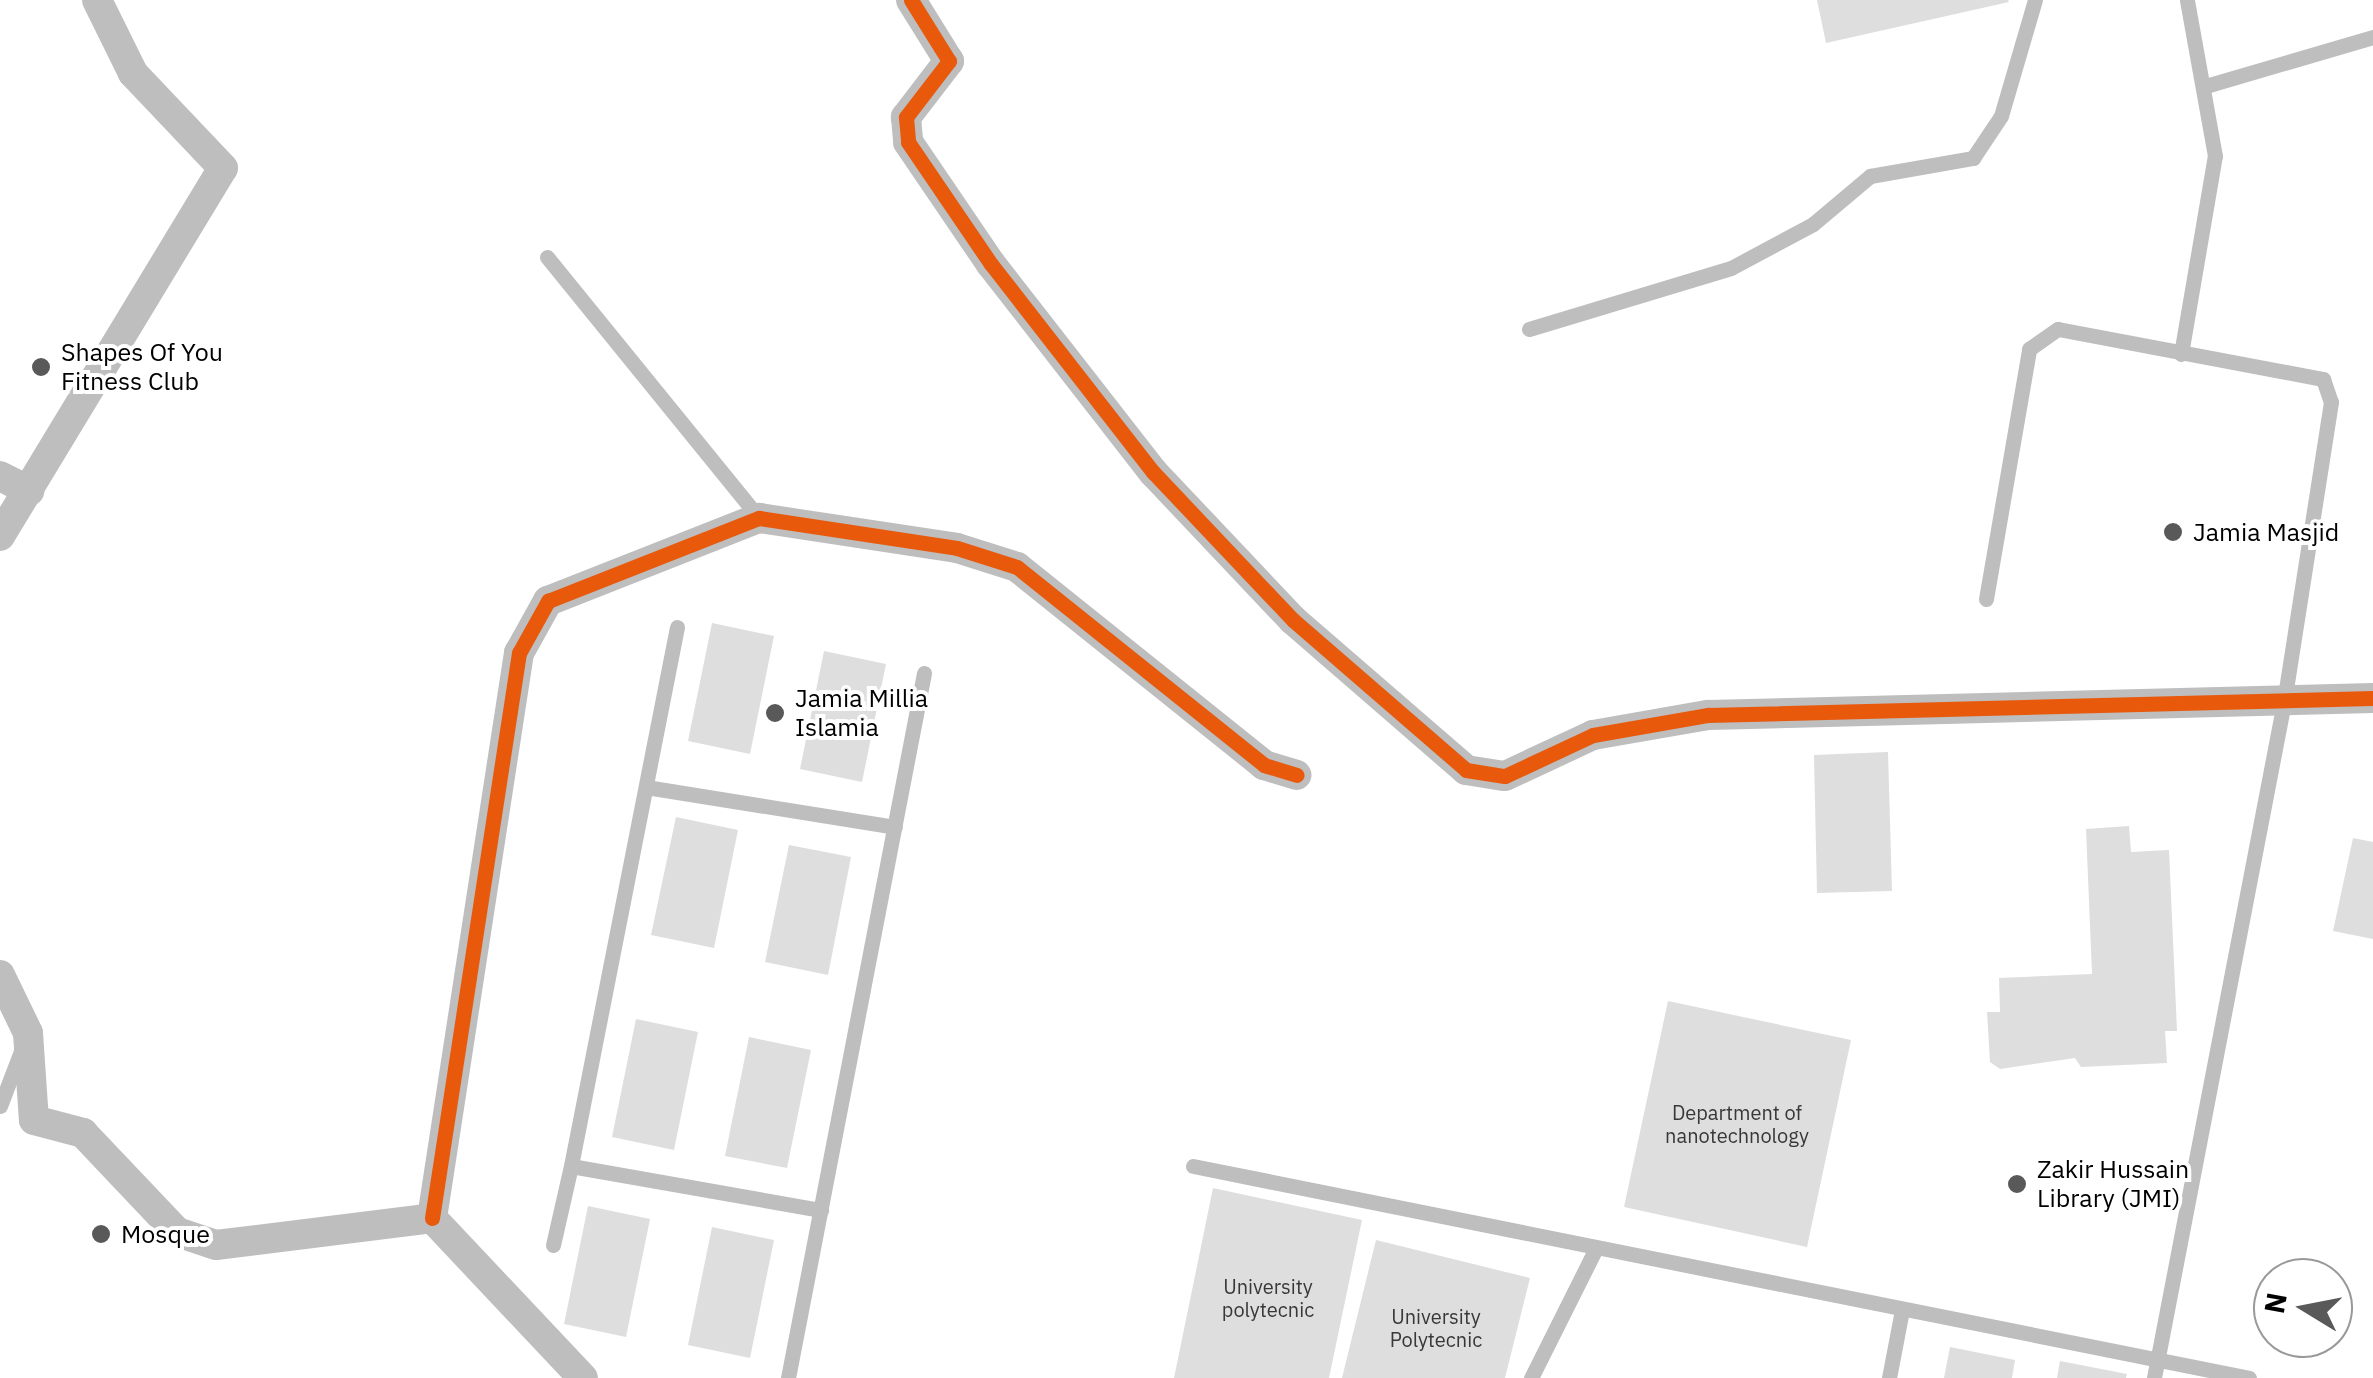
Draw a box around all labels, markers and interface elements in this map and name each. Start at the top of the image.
place label: Shapes Of You Fitness Club [61,338,223,397]
marker: Shapes Of You Fitness Club [30,356,52,378]
place label: Jamia Masjid [2193,517,2339,547]
marker: Jamia Masjid [2162,521,2184,543]
place label: Jamia Millia Islamia [795,684,928,743]
marker: Jamia Millia Islamia [764,702,786,724]
house number: Department of nanotechnology [1665,1100,1809,1147]
place label: Zakir Hussain Library (JMI) [2037,1155,2189,1214]
marker: Zakir Hussain Library (JMI) [2006,1173,2028,1195]
place label: Mosque [121,1219,210,1249]
marker: Mosque [90,1223,112,1245]
north arrow [2253,1258,2353,1358]
house number: University polytecnic [1222,1275,1314,1322]
text: N [2255,1290,2295,1316]
house number: University Polytecnic [1390,1305,1482,1352]

